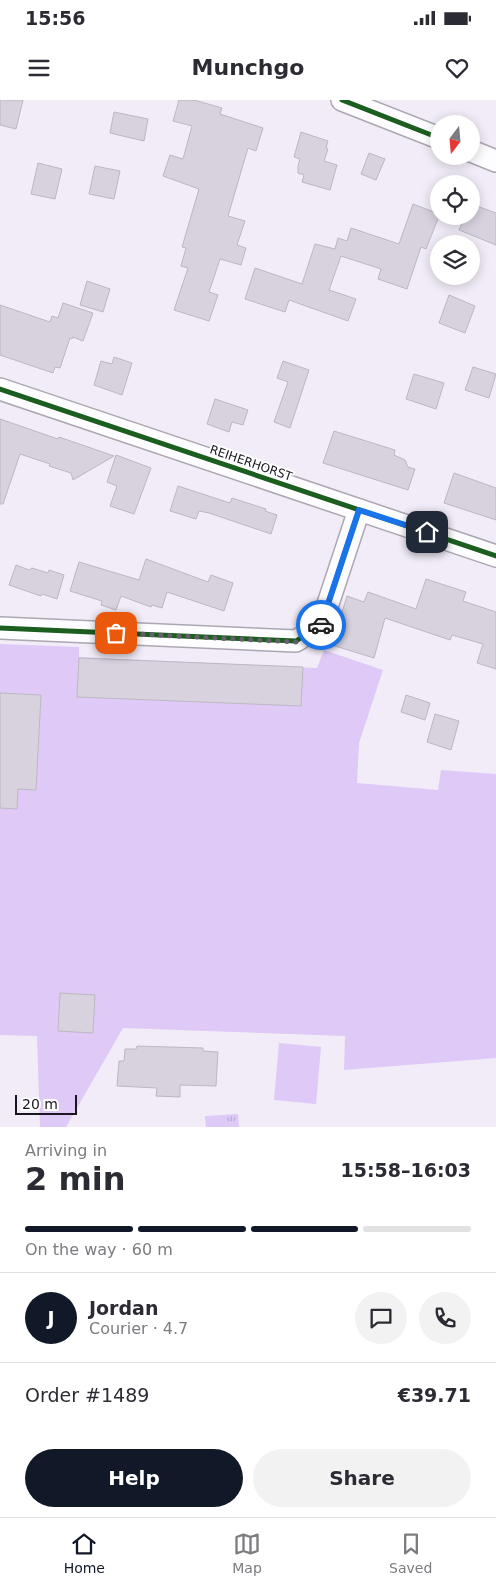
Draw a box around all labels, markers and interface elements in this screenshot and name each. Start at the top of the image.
text: 15:56 [25,7,85,29]
icon: menu [25,54,53,82]
icon: heart [443,54,471,82]
text: Munchgo [192,55,304,80]
north arrow [430,115,480,165]
map controls [430,115,480,285]
button: locate [430,175,480,225]
button: layers [430,235,480,285]
street label: REIHERHORST [208,442,295,484]
pin [406,511,448,553]
icon: home [413,518,441,546]
courier [296,600,346,650]
icon: car [307,611,335,639]
pin [95,612,137,654]
icon: bag [102,619,130,647]
scale bar [15,1092,78,1115]
text: 20 m [22,1096,58,1112]
text: Arriving in [25,1141,107,1160]
text: 15:58–16:03 [341,1159,471,1181]
text: 2 min [25,1160,126,1198]
text: On the way · 60 m [25,1240,173,1259]
button: chat [355,1292,407,1344]
button: phone [419,1292,471,1344]
text: Jordan [89,1297,158,1319]
text: J [47,1307,55,1329]
text: Courier · 4.7 [89,1319,188,1338]
text: Order #1489 [25,1384,149,1406]
text: €39.71 [398,1384,471,1406]
button: Help [25,1449,243,1507]
button: Share [253,1449,471,1507]
tab: Home [64,1530,105,1576]
tab: Map [232,1530,262,1576]
tab: Saved [389,1530,432,1576]

